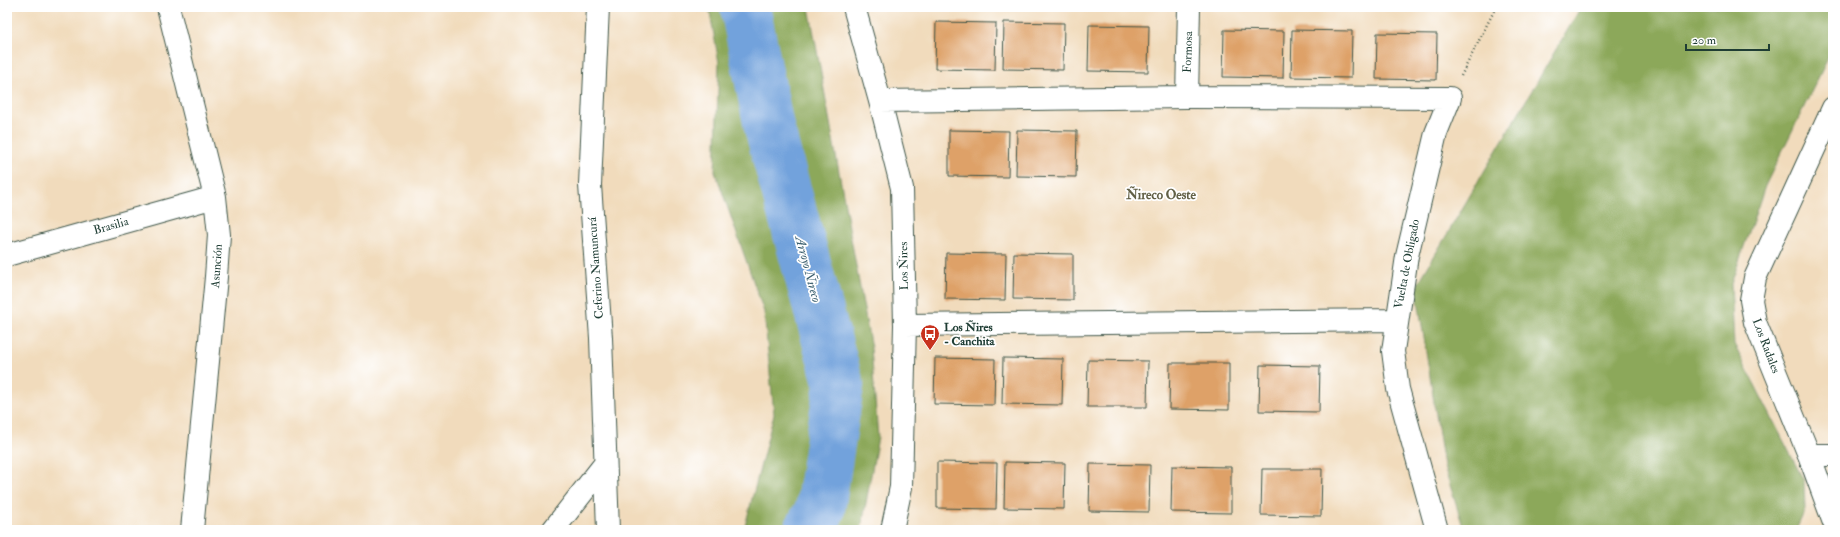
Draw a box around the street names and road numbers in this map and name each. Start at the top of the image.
street label: Formosa [1180,30,1196,73]
street label: Brasilia [92,214,131,238]
street label: Ceferino Namuncurá [585,215,607,319]
street label: Vuelta de Obligado [1391,218,1423,310]
street label: Los Ñires [896,242,912,290]
street label: Asunción [208,244,226,289]
street label: Los Radales [1749,316,1783,376]

